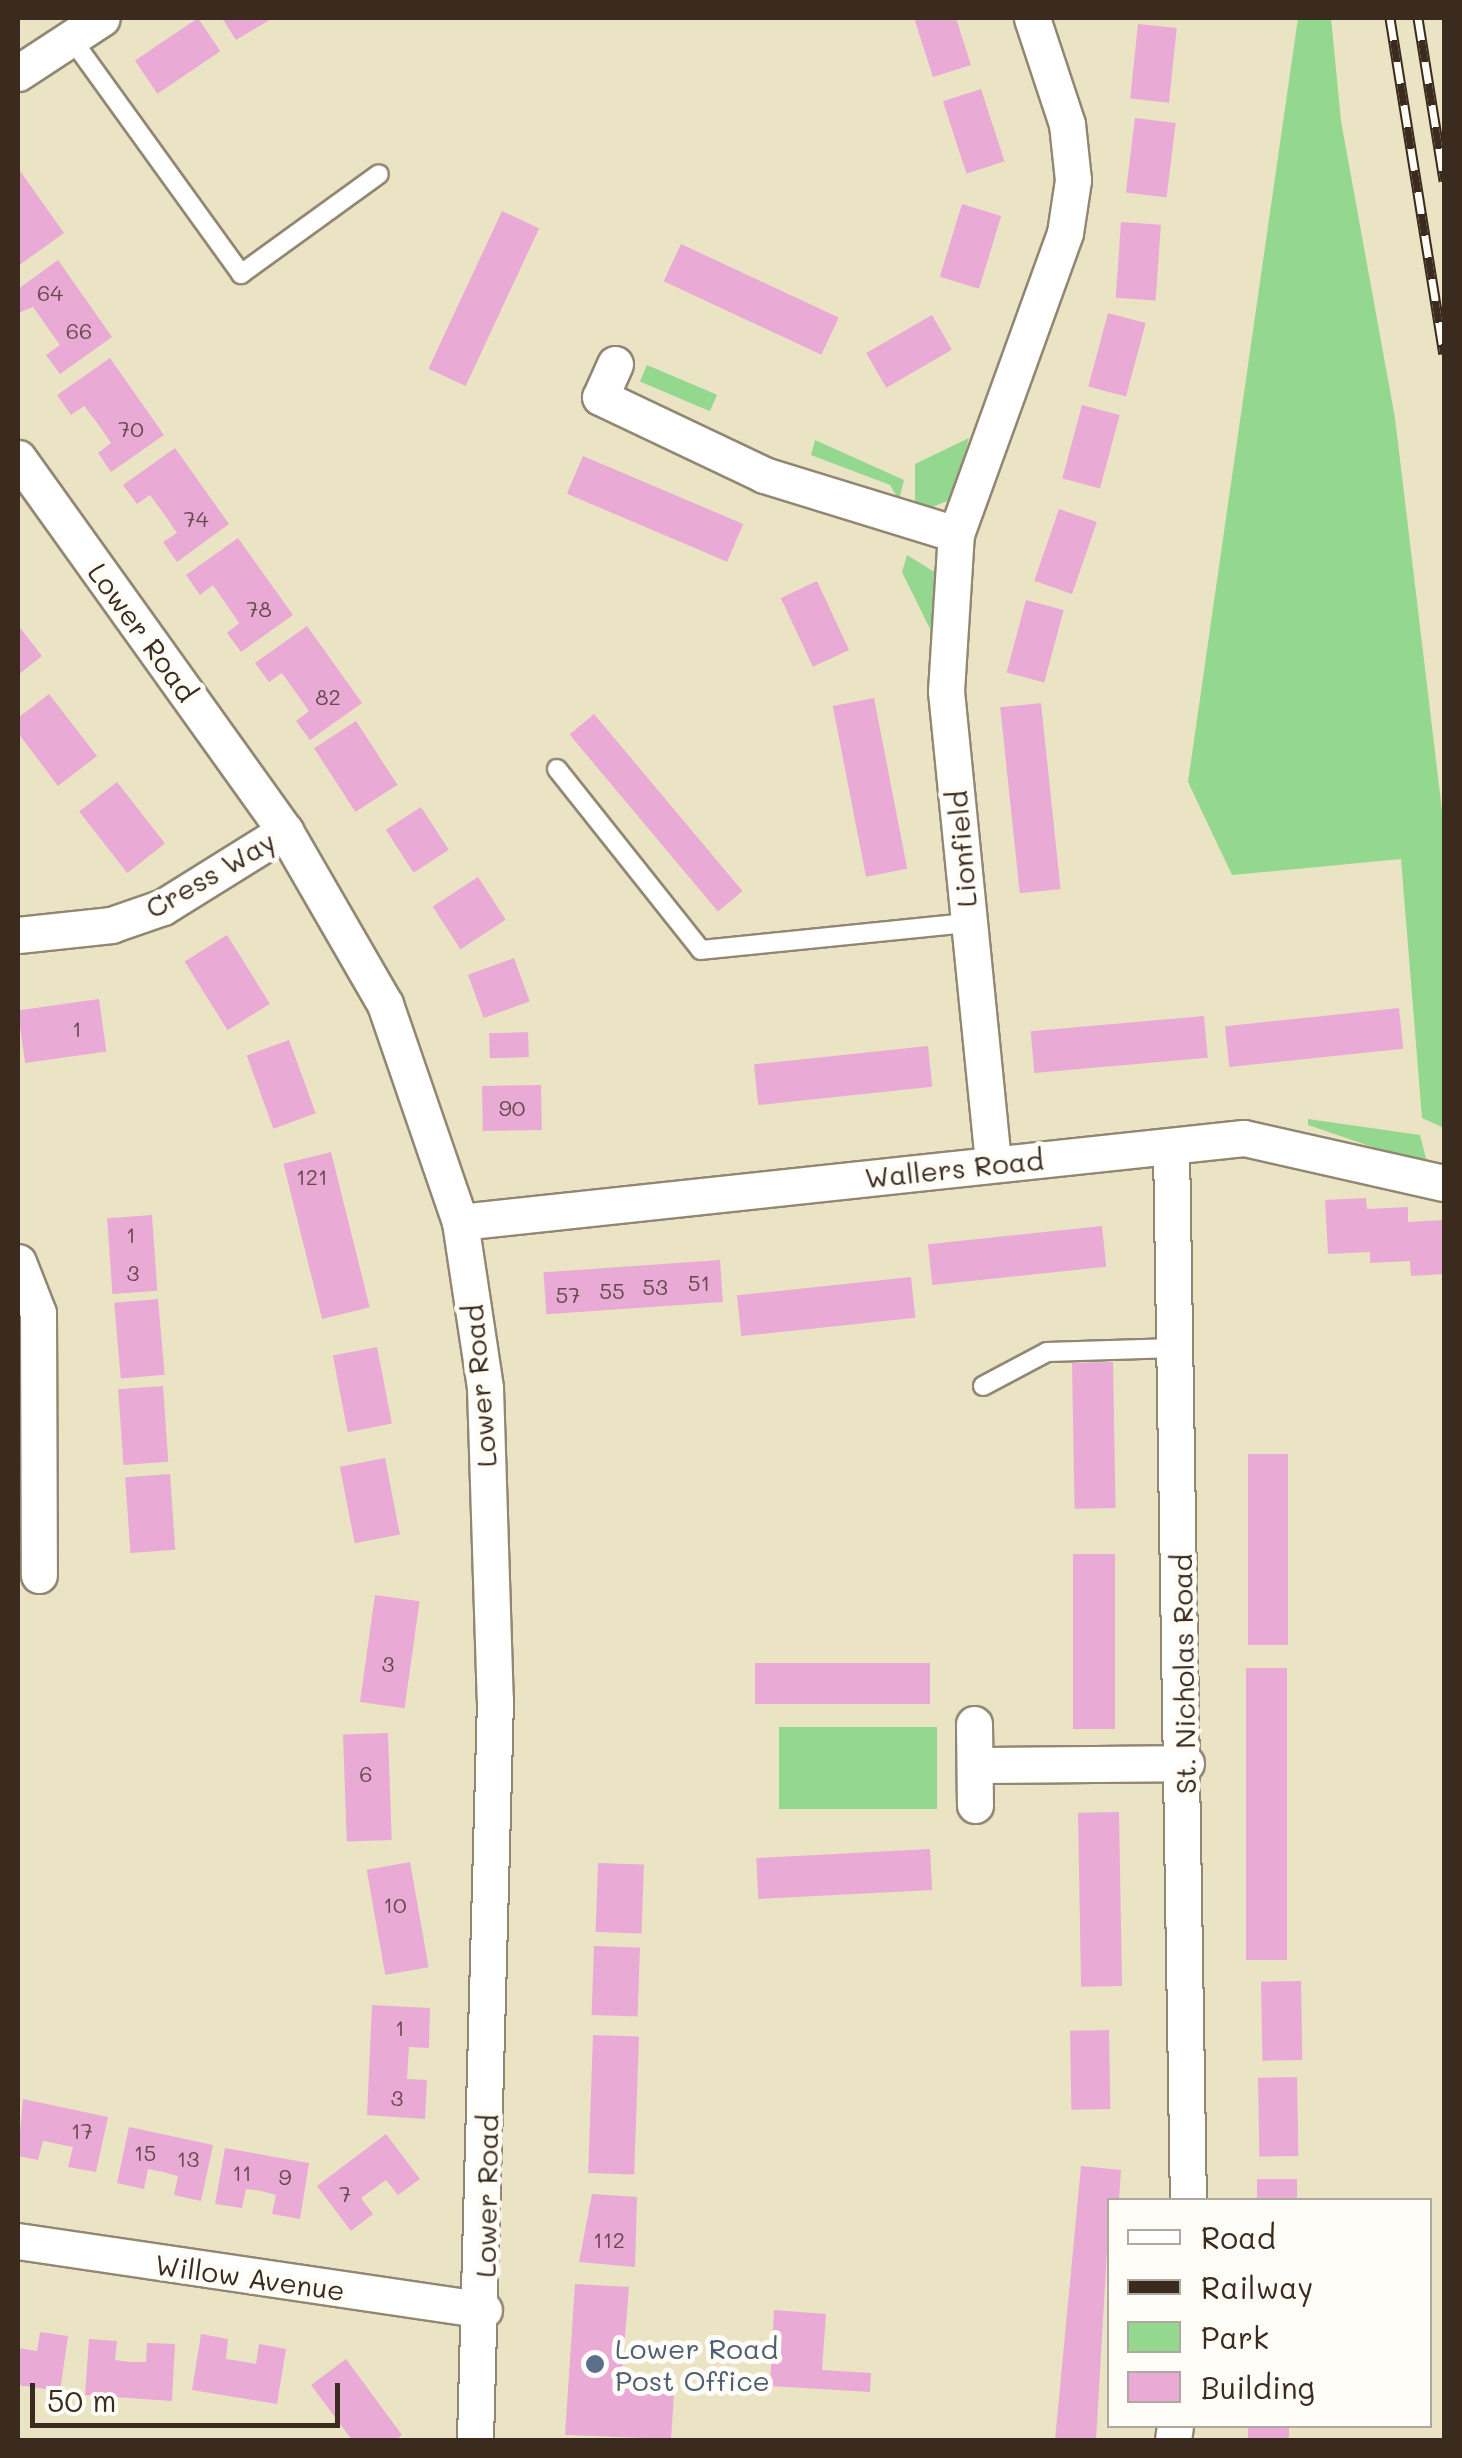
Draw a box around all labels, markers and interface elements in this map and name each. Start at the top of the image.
house number: 64 [37,280,63,306]
house number: 66 [66,318,92,344]
house number: 70 [118,416,144,442]
house number: 74 [183,506,209,532]
street label: Lower Road [81,556,205,708]
house number: 78 [246,596,272,622]
house number: 82 [315,684,341,710]
street label: Lionfield [939,789,983,909]
street label: Cress Way [139,823,281,925]
house number: 1 [72,1016,82,1042]
house number: 90 [499,1095,525,1121]
street label: Wallers Road [863,1142,1045,1194]
house number: 121 [296,1164,328,1190]
house number: 1 [126,1222,136,1248]
house number: 3 [127,1260,139,1286]
house number: 51 [688,1270,710,1296]
house number: 53 [642,1274,668,1300]
house number: 55 [599,1278,625,1304]
house number: 57 [555,1282,581,1308]
street label: Lower Road [455,1303,503,1469]
street label: St. Nicholas Road [1164,1554,1202,1794]
house number: 3 [382,1651,394,1677]
house number: 6 [359,1761,373,1787]
house number: 10 [383,1892,407,1918]
house number: 1 [395,2015,405,2041]
house number: 3 [391,2085,403,2111]
street label: Lower Road [468,2114,504,2278]
house number: 17 [71,2118,93,2144]
house number: 15 [134,2140,156,2166]
house number: 13 [177,2146,199,2172]
house number: 11 [232,2160,252,2186]
house number: 9 [278,2164,292,2190]
house number: 7 [339,2181,351,2207]
legend [1107,2198,1432,2428]
text: Road [1201,2217,1276,2257]
house number: 112 [593,2227,625,2253]
street label: Willow Avenue [153,2247,347,2307]
text: Railway [1201,2267,1313,2307]
text: Park [1201,2317,1269,2357]
place label: Lower Road Post Office [615,2331,778,2397]
marker: Lower Road Post Office [584,2353,606,2375]
scale bar [35,2363,345,2425]
text: Building [1201,2367,1315,2407]
text: 50 m [47,2380,117,2420]

